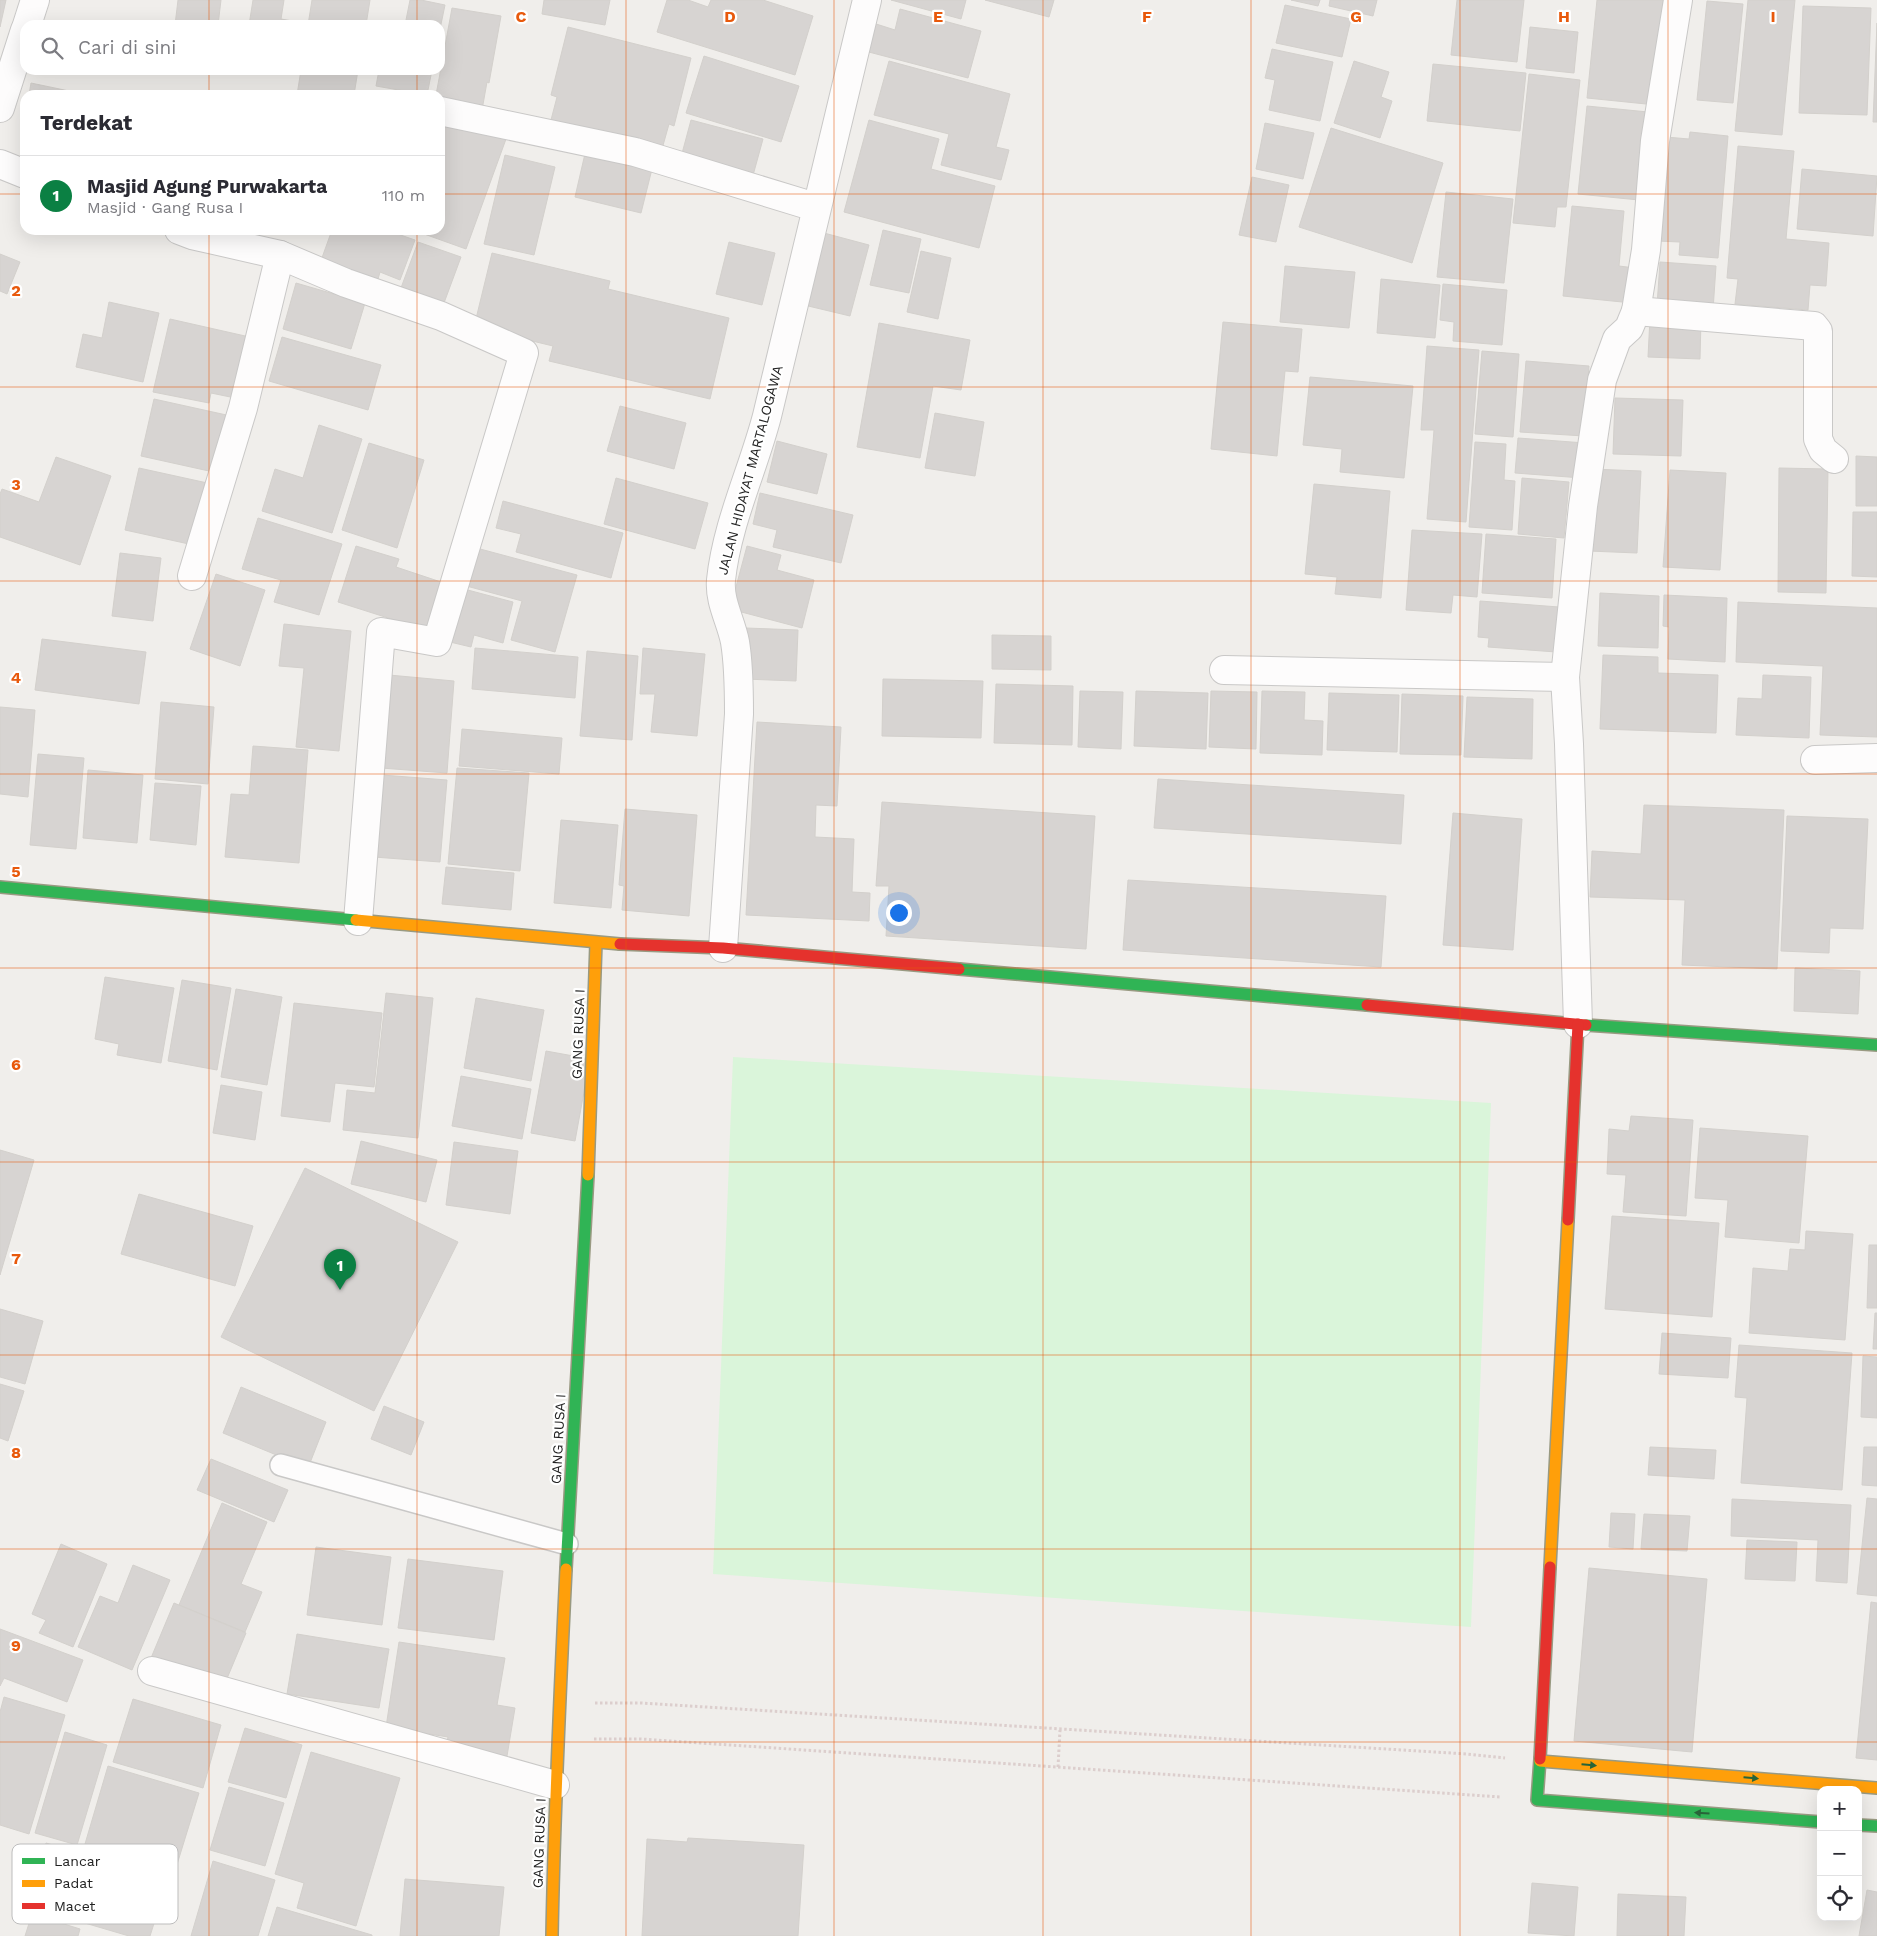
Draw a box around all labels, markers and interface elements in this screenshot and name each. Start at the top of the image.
text: C [516,7,527,26]
text: D [724,7,736,26]
text: E [933,7,943,26]
text: F [1142,7,1152,26]
text: G [1350,7,1362,26]
text: H [1558,7,1570,26]
text: I [1770,7,1776,26]
search box [20,20,445,75]
icon: search [38,34,66,62]
text: Cari di sini [78,36,176,59]
text: Terdekat [40,110,132,135]
text: Masjid Agung Purwakarta [87,175,327,198]
text: 1 [53,186,59,205]
text: 110 m [382,186,425,205]
text: Masjid · Gang Rusa I [87,198,243,217]
text: 2 [11,281,21,300]
street label: JALAN HIDAYAT MARTALOGAWA [714,364,786,576]
text: 3 [11,475,21,494]
text: 4 [11,668,21,687]
text: 5 [11,862,21,881]
your location [886,900,912,926]
street label: GANG RUSA I [568,989,588,1079]
text: 6 [11,1055,21,1074]
text: 7 [11,1249,21,1268]
pin: 1 [324,1249,356,1290]
street label: GANG RUSA I [548,1394,568,1484]
text: 8 [11,1443,21,1462]
text: 9 [11,1636,21,1655]
one-way arrow [1581,1761,1597,1769]
one-way arrow [1743,1775,1759,1783]
map controls [1817,1786,1862,1921]
button: + [1817,1786,1862,1831]
street label: GANG RUSA I [529,1798,549,1888]
one-way arrow [1694,1808,1710,1816]
button: − [1817,1831,1862,1876]
legend [12,1844,178,1924]
text: Lancar [54,1853,101,1869]
text: Padat [54,1875,93,1891]
button: locate [1817,1876,1862,1921]
text: Macet [54,1898,96,1914]

